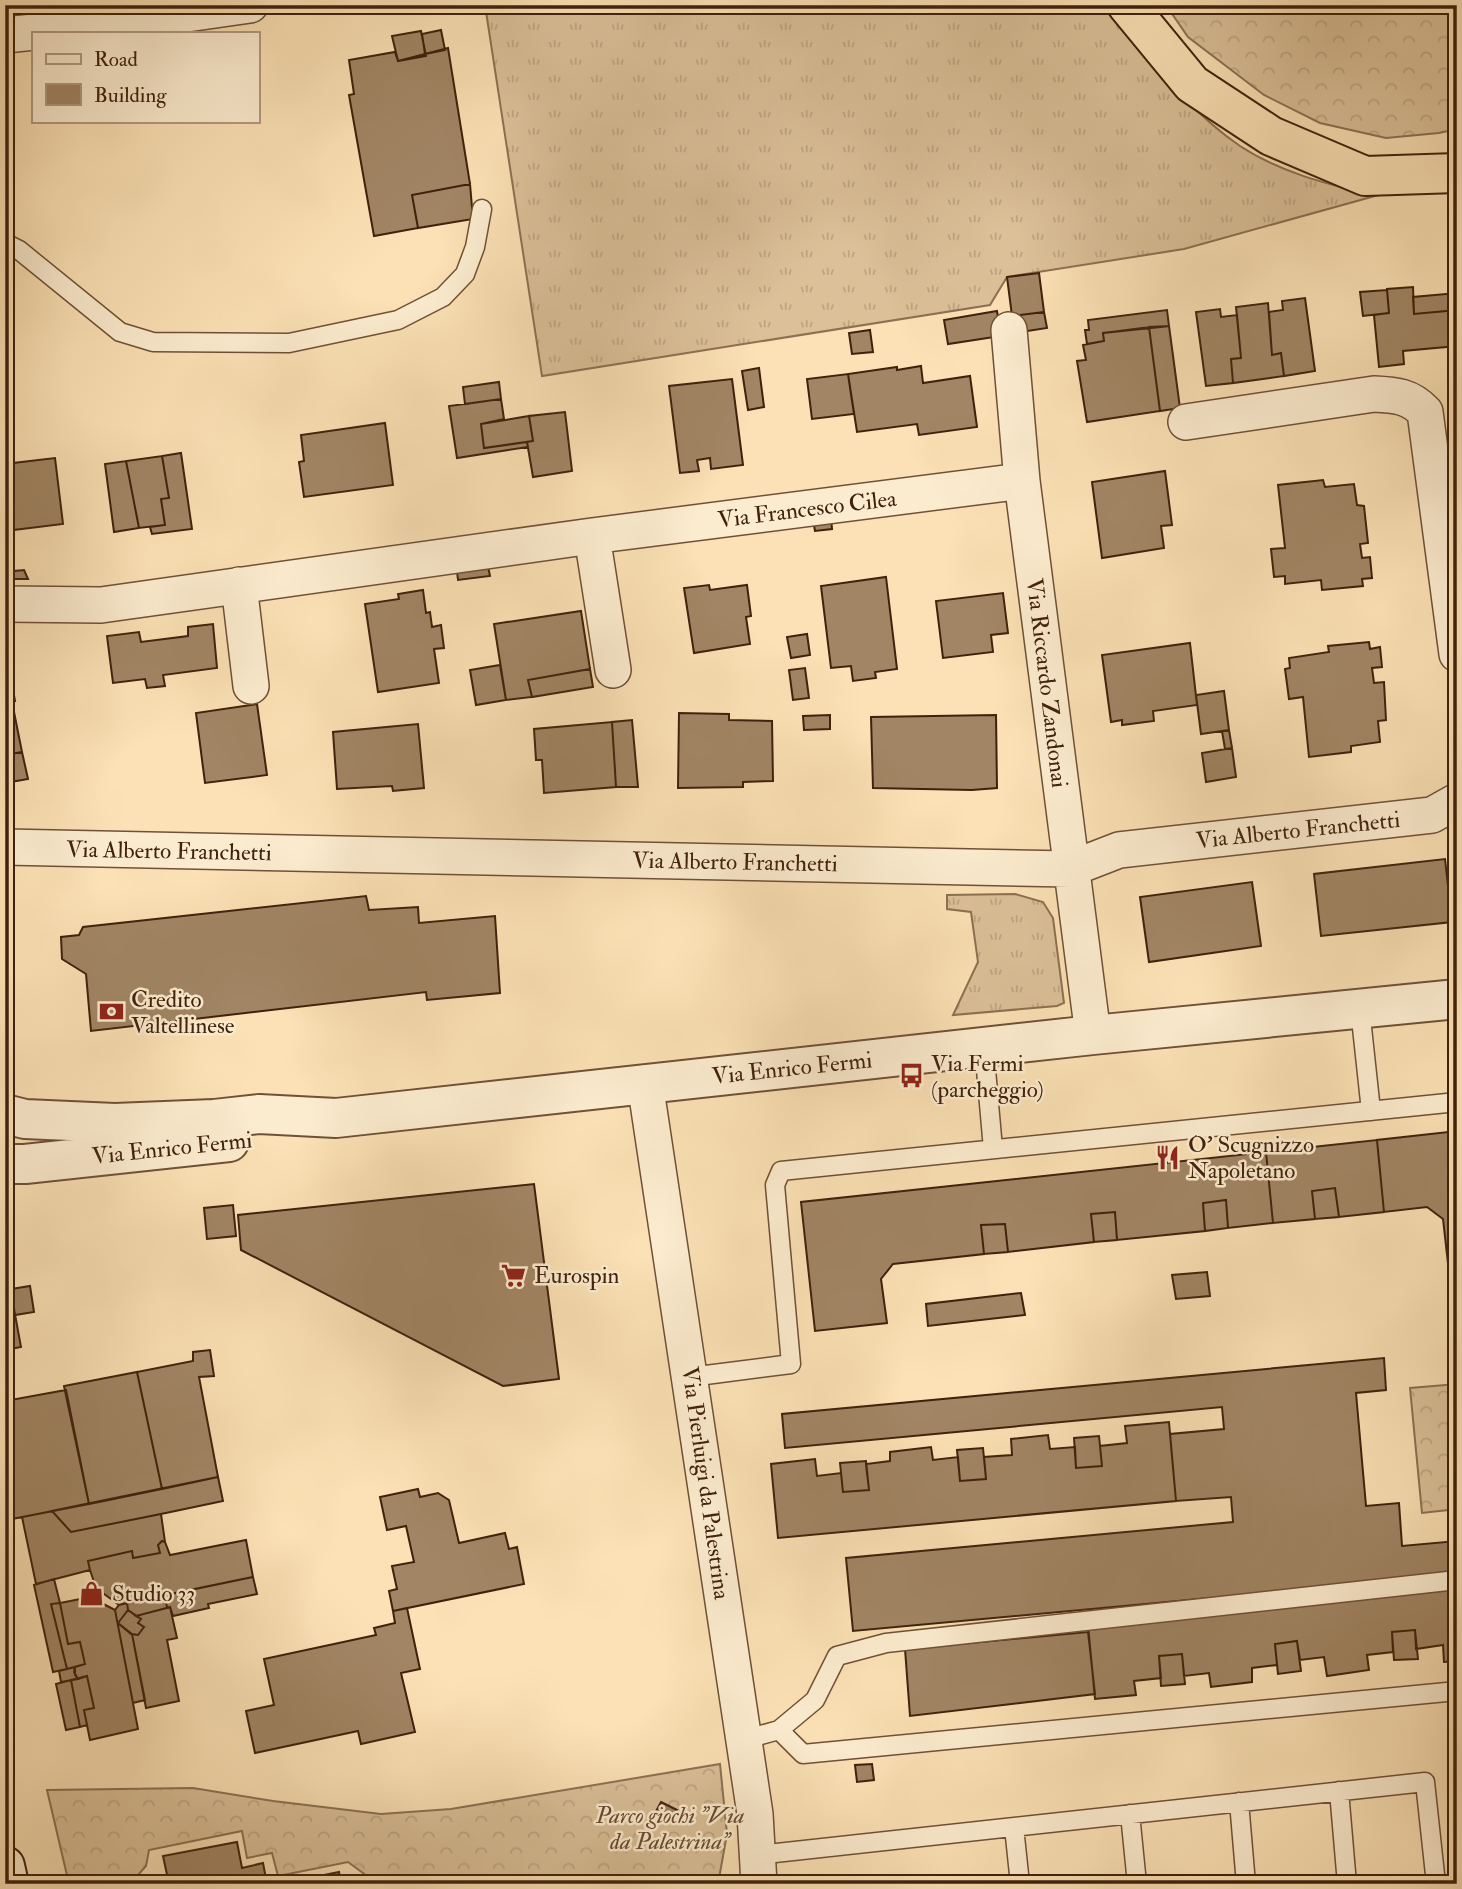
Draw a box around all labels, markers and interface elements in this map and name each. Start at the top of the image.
legend [32,32,259,122]
text: Road [94,46,139,73]
text: Building [94,82,167,109]
street label: Via Francesco Cilea [716,484,899,534]
street label: Via Riccardo Zandonai [1020,577,1074,789]
street label: Via Alberto Franchetti [1194,805,1402,855]
street label: Via Alberto Franchetti [66,835,272,867]
street label: Via Alberto Franchetti [632,846,838,878]
place label: Credito Valtellinese [131,985,235,1040]
bank icon: Credito Valtellinese [97,998,125,1026]
street label: Via Enrico Fermi [711,1045,873,1091]
place label: Via Fermi (parcheggio) [931,1049,1044,1105]
bus stop icon: Via Fermi (parcheggio) [897,1062,925,1090]
street label: Via Enrico Fermi [91,1125,253,1171]
place label: O' Scugnizzo Napoletano [1188,1130,1314,1186]
restaurant icon: O' Scugnizzo Napoletano [1154,1143,1182,1171]
supermarket icon: Eurospin [500,1261,528,1289]
place label: Eurospin [534,1261,620,1291]
street label: Via Pierluigi da Palestrina [675,1365,737,1602]
shop icon: Studio 33 [78,1579,106,1607]
place label: Studio 33 [112,1579,195,1608]
park label: Parco giochi "Via da Palestrina" [595,1801,745,1856]

